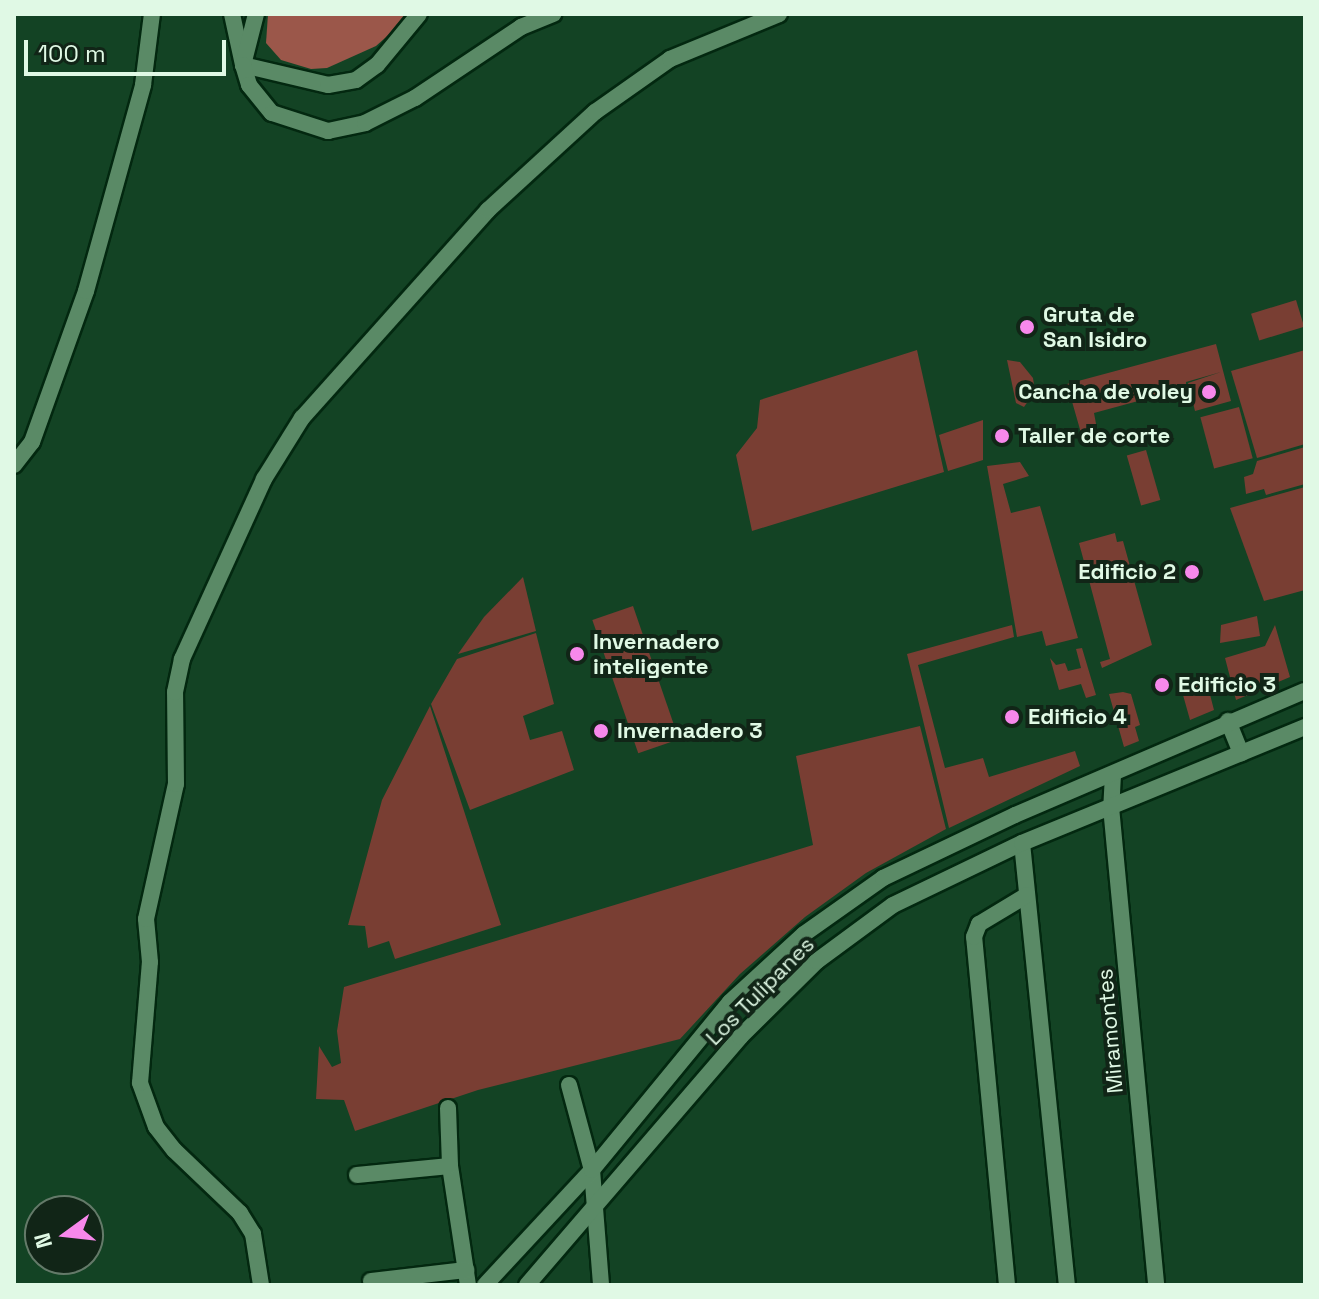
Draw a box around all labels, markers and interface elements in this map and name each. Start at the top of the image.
scale bar [28,24,230,74]
text: 100 m [38,38,106,69]
place label: Gruta de San Isidro [1043,301,1147,352]
marker: Gruta de San Isidro [1018,318,1036,336]
place label: Cancha de voley [1018,379,1193,405]
marker: Cancha de voley [1200,383,1218,401]
place label: Taller de corte [1018,423,1170,449]
marker: Taller de corte [993,427,1011,445]
place label: Edificio 2 [1078,559,1176,585]
marker: Edificio 2 [1183,563,1201,581]
place label: Invernadero inteligente [593,628,720,680]
marker: Invernadero inteligente [568,645,586,663]
place label: Edificio 3 [1178,672,1276,698]
marker: Edificio 3 [1153,676,1171,694]
place label: Edificio 4 [1028,704,1127,730]
marker: Edificio 4 [1003,708,1021,726]
place label: Invernadero 3 [617,718,763,744]
marker: Invernadero 3 [592,722,610,740]
street label: Los Tulipanes [700,931,820,1051]
street label: Miramontes [1091,968,1129,1094]
north arrow [24,1195,104,1275]
text: N [27,1230,58,1251]

